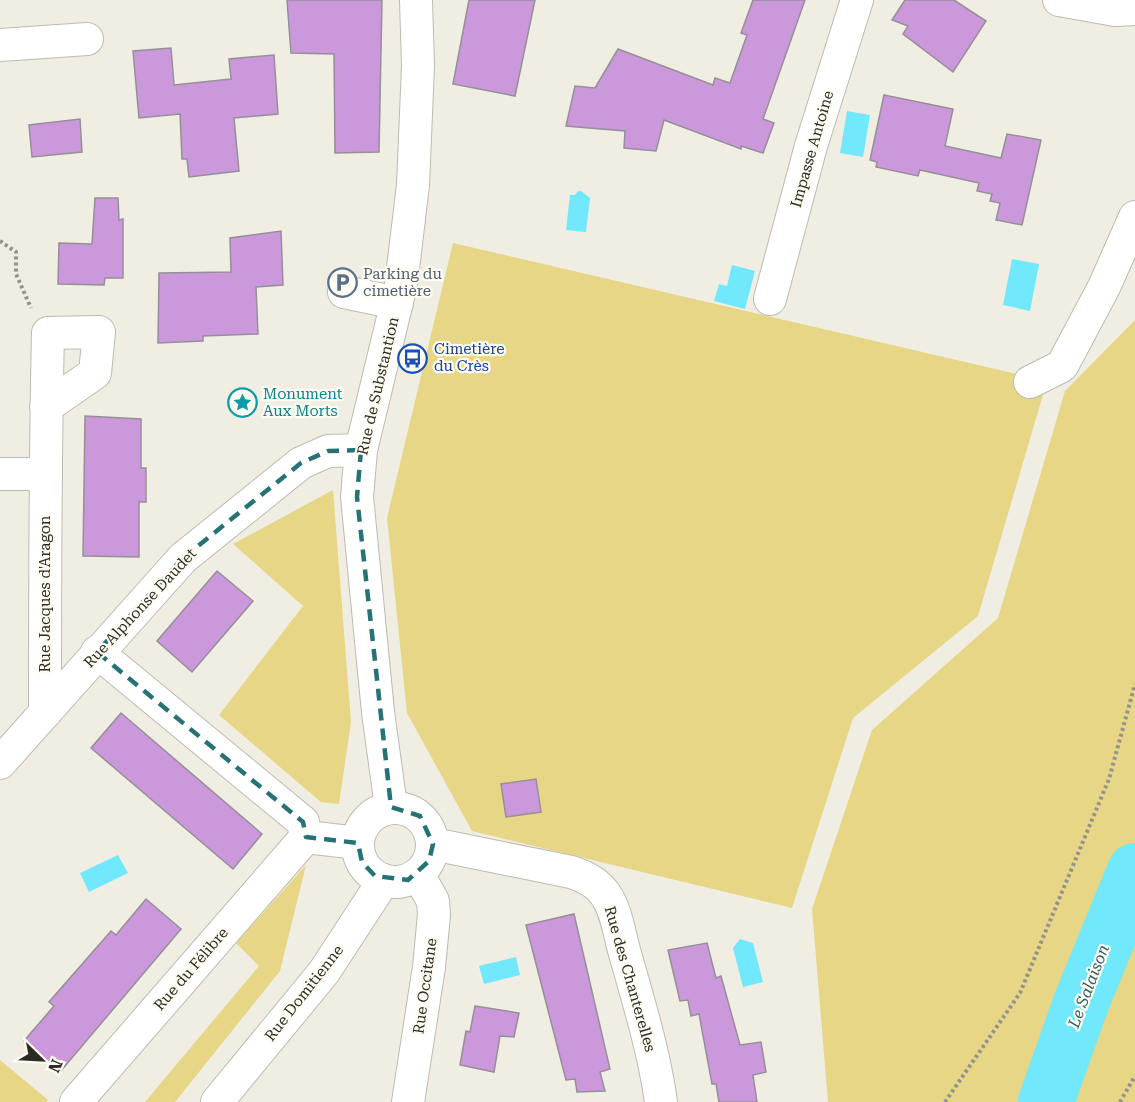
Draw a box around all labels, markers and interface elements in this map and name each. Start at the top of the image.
street label: Impasse Antoine [787,88,837,210]
place label: Parking du cimetière [363,265,442,300]
parking icon: Parking du cimetière [326,267,358,299]
street label: Rue de Substantion [353,315,403,457]
place label: Cimetière du Crès [434,340,504,375]
bus stop icon: Cimetière du Crès [397,342,429,374]
place label: Monument Aux Morts [263,385,343,420]
place icon: Monument Aux Morts [226,387,258,419]
street label: Rue Jacques d'Aragon [36,515,54,673]
street label: Rue Alphonse Daudet [80,544,200,671]
street label: Rue des Chanterelles [601,904,659,1054]
street label: Rue du Félibre [150,924,232,1014]
street label: Rue Occitane [409,937,441,1035]
street label: Rue Domitienne [261,941,347,1045]
water label: Le Salaison [1064,942,1113,1031]
north arrow [12,1030,72,1090]
text: N [44,1056,66,1075]

